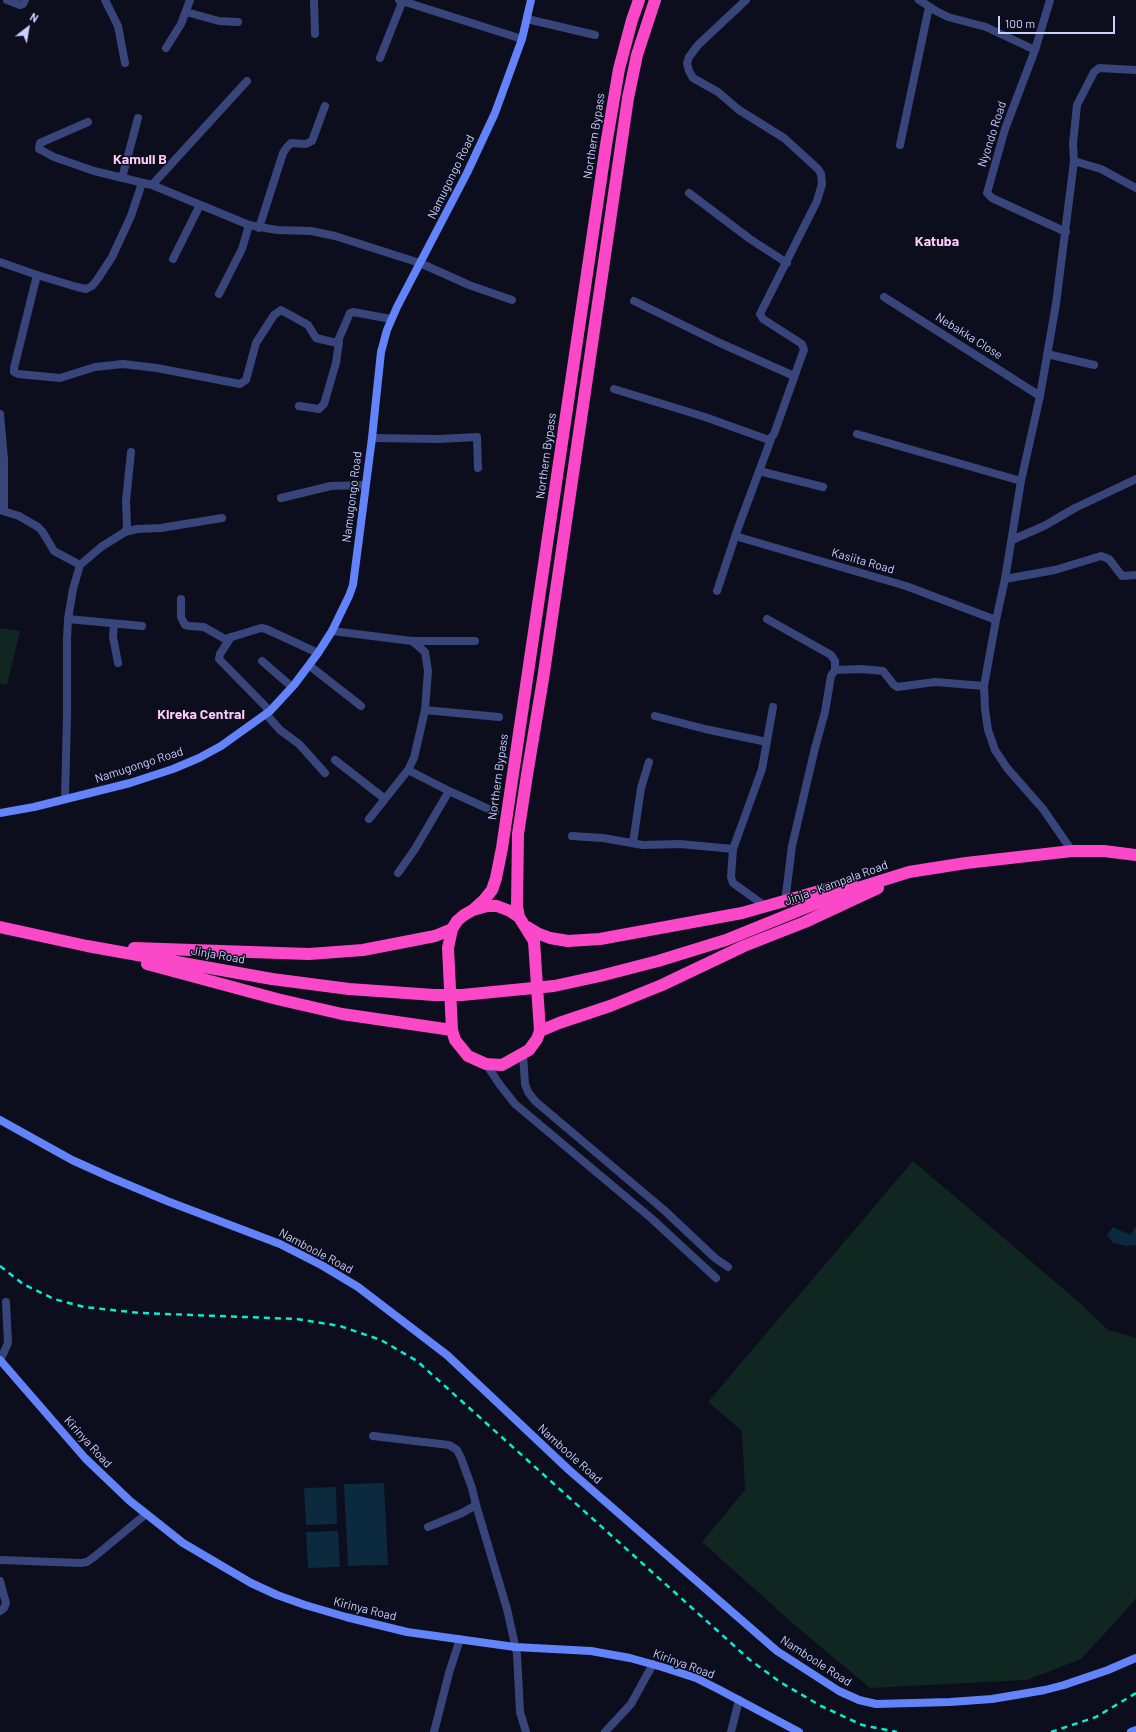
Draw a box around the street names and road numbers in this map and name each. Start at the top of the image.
street label: Northern Bypass [580,92,608,180]
street label: Nyondo Road [975,99,1009,169]
street label: Namugongo Road [424,133,478,221]
street label: Nebakka Close [933,310,1005,362]
street label: Northern Bypass [533,412,559,500]
street label: Namugongo Road [339,451,365,543]
street label: Kasiita Road [830,545,896,577]
street label: Northern Bypass [485,733,511,821]
street label: Namugongo Road [93,744,185,786]
street label: Jinja - Kampala Road [782,858,890,908]
street label: Jinja Road [190,943,246,967]
street label: Namboole Road [277,1225,355,1277]
street label: Kirinya Road [61,1413,115,1471]
street label: Namboole Road [535,1421,605,1487]
street label: Kirinya Road [332,1594,398,1624]
street label: Namboole Road [778,1633,854,1689]
street label: Kirinya Road [651,1646,717,1682]

